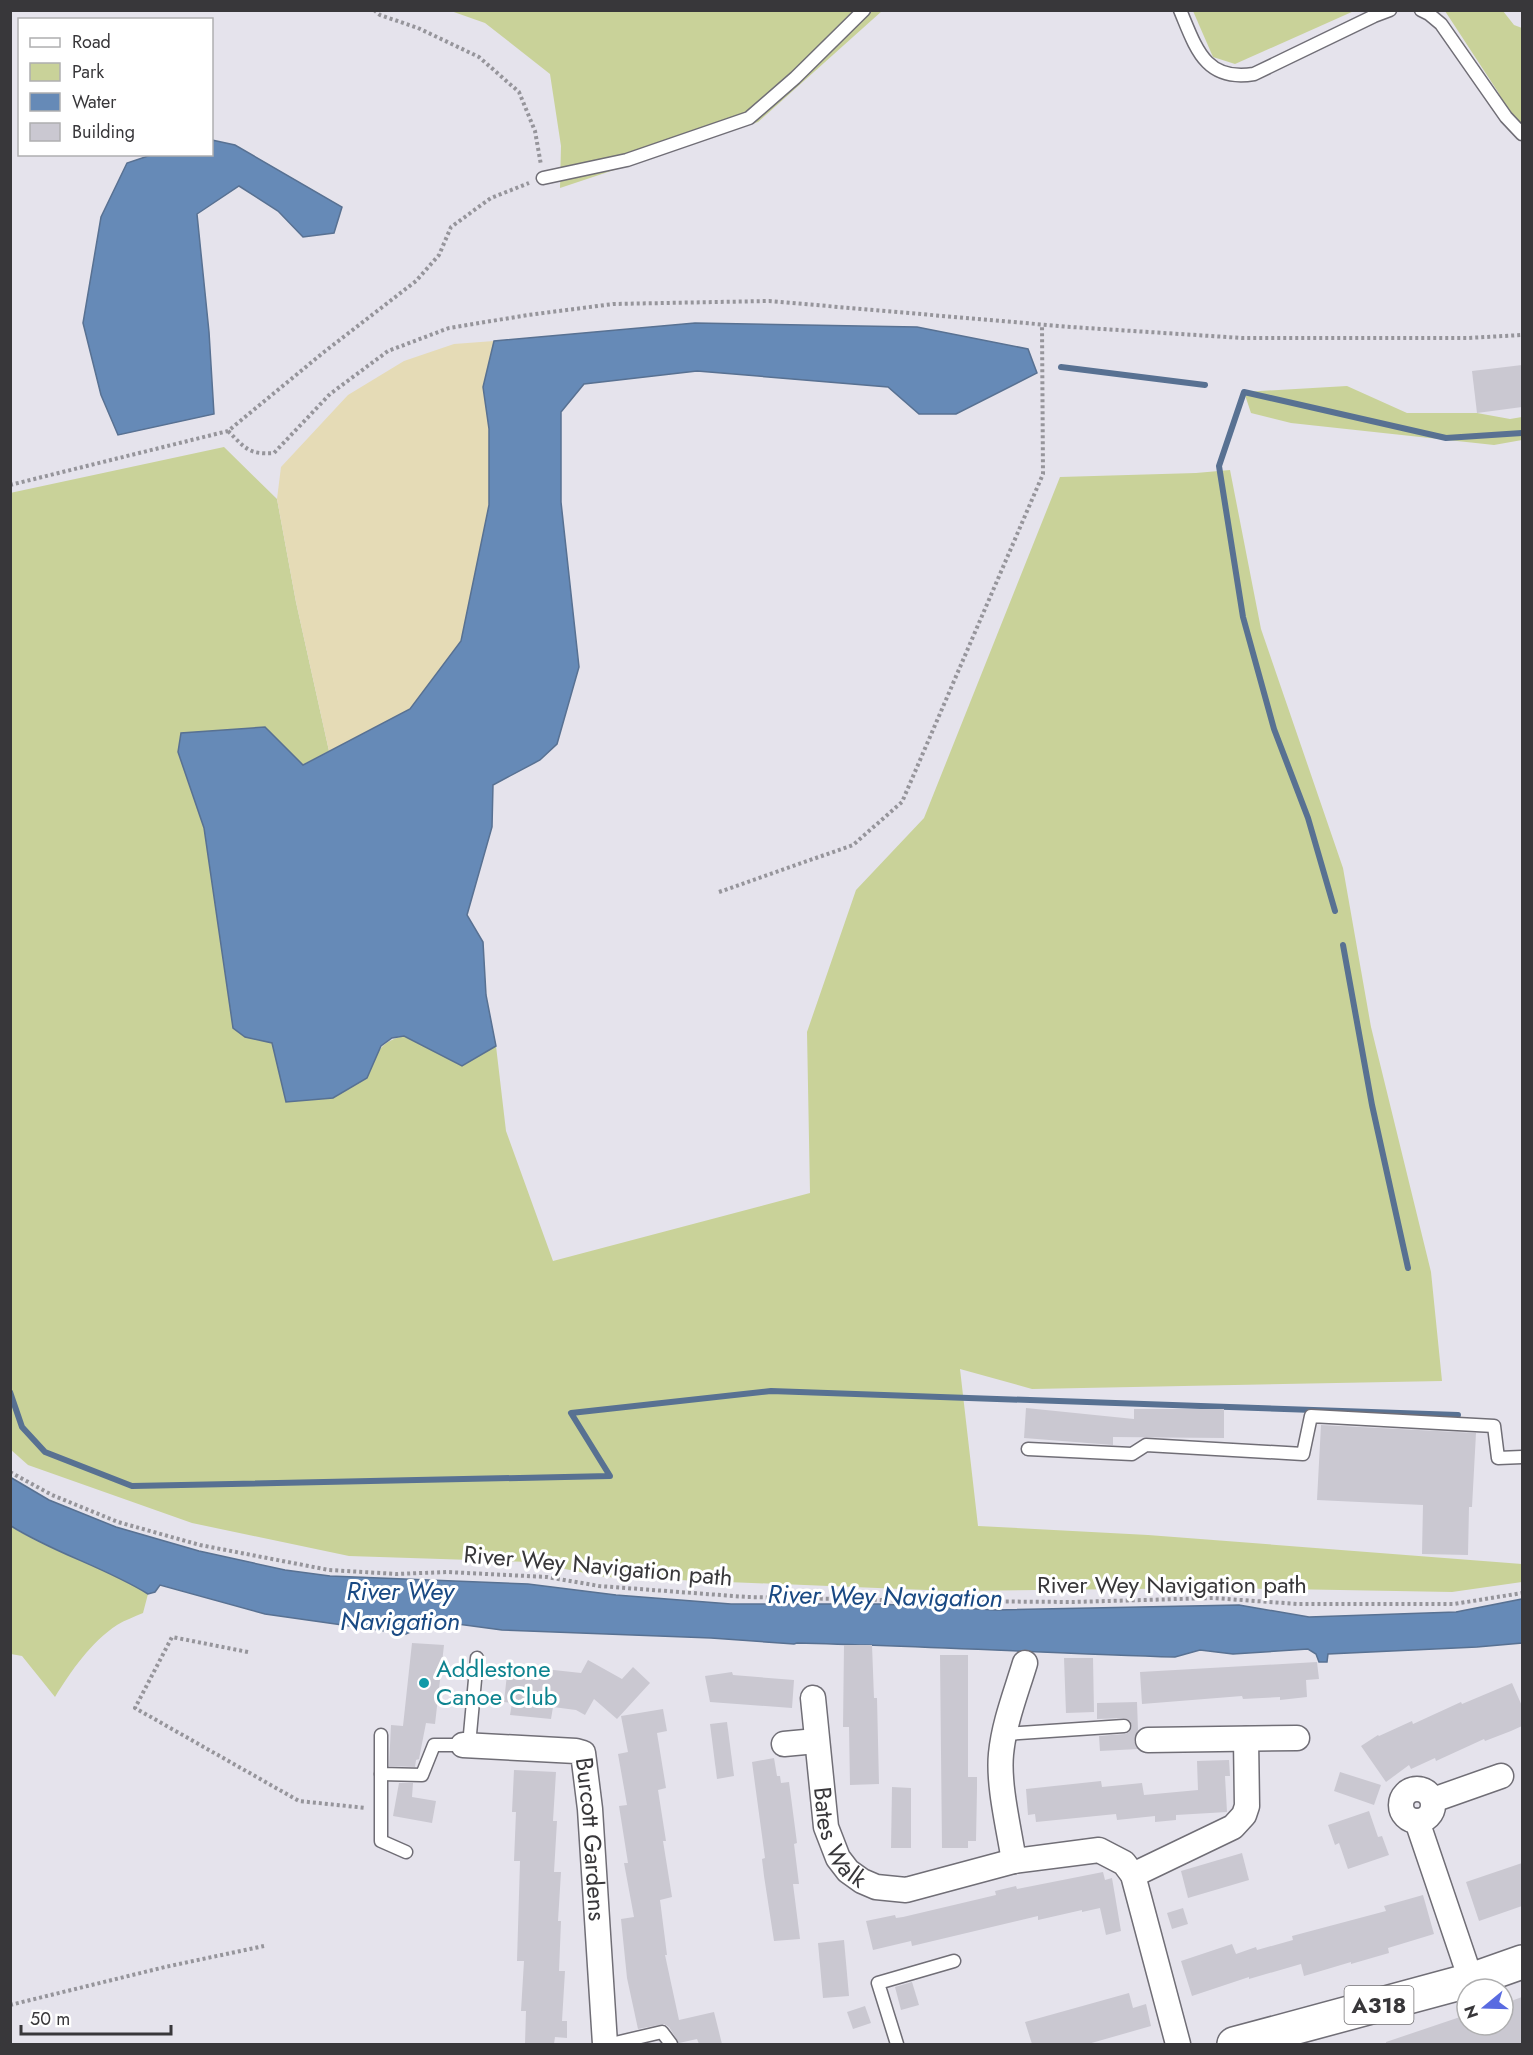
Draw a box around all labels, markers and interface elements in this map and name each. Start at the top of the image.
legend [18,18,213,156]
text: Road [72,29,111,55]
text: Park [72,59,104,85]
text: Water [72,89,117,115]
text: Building [72,119,135,145]
street label: River Wey Navigation path [462,1536,734,1595]
street label: River Wey Navigation path [1037,1567,1307,1602]
water label: River Wey Navigation [340,1572,460,1640]
water label: River Wey Navigation [767,1575,1003,1617]
place label: Addlestone Canoe Club [436,1651,558,1714]
marker: Addlestone Canoe Club [417,1676,431,1690]
street label: Burcott Gardens [567,1755,615,1922]
street label: Bates Walk [805,1785,874,1896]
north arrow [1455,1977,1515,2037]
road number: A318 [1344,1986,1414,2024]
scale bar [21,1998,171,2036]
text: N [1458,2002,1484,2021]
text: 50 m [30,2006,70,2032]

